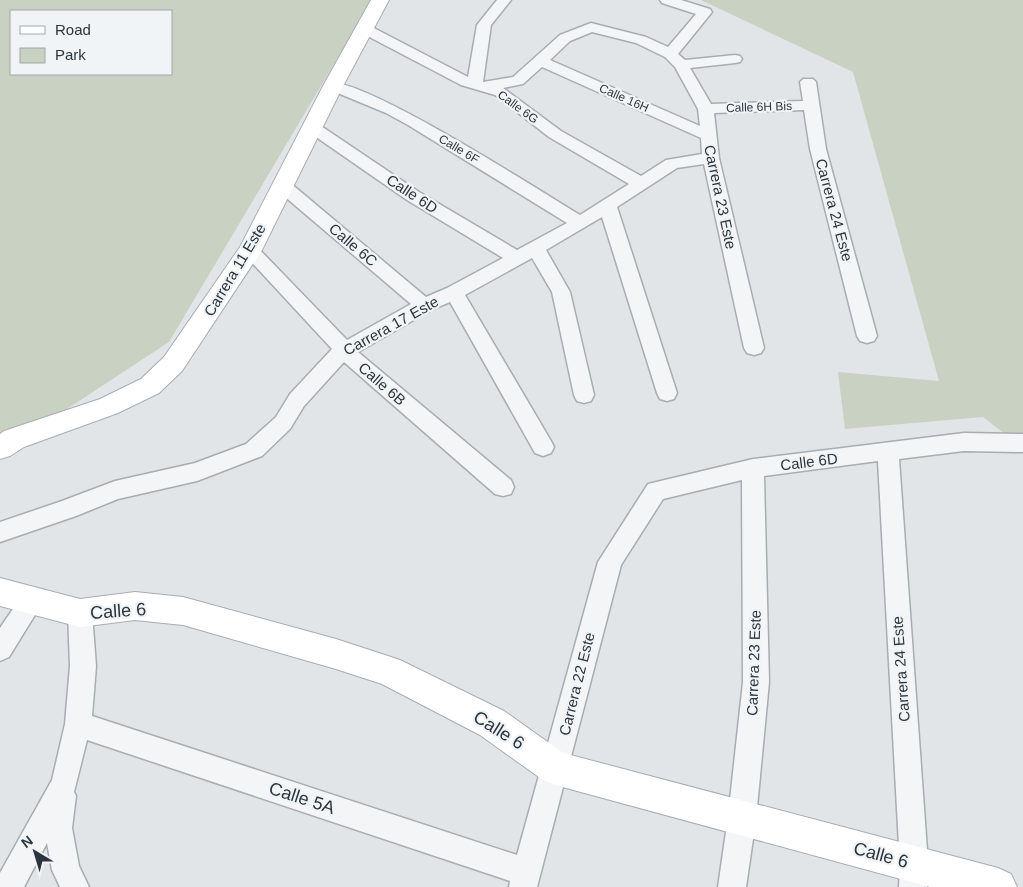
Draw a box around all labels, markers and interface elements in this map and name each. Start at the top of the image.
legend [10,10,172,75]
text: Road [55,21,91,38]
text: Park [55,46,86,63]
street label: Calle 16H [597,81,651,115]
street label: Calle 6G [495,88,541,126]
street label: Calle 6H Bis [726,99,792,115]
street label: Calle 6F [436,131,482,167]
street label: Carrera 23 Este [701,143,740,250]
street label: Carrera 24 Este [813,157,856,263]
street label: Calle 6D [384,171,441,216]
street label: Carrera 11 Este [200,220,269,319]
street label: Calle 6C [326,220,381,270]
street label: Carrera 17 Este [340,292,441,359]
street label: Calle 6B [355,359,409,409]
street label: Calle 6D [779,450,839,473]
street label: Calle 6 [89,599,147,623]
street label: Carrera 23 Este [743,610,764,716]
street label: Carrera 24 Este [888,616,913,722]
street label: Carrera 22 Este [555,630,598,737]
street label: Calle 6 [470,707,528,753]
street label: Calle 5A [267,778,337,818]
north arrow [10,827,60,877]
text: N [18,832,36,851]
street label: Calle 6 [851,838,911,872]

